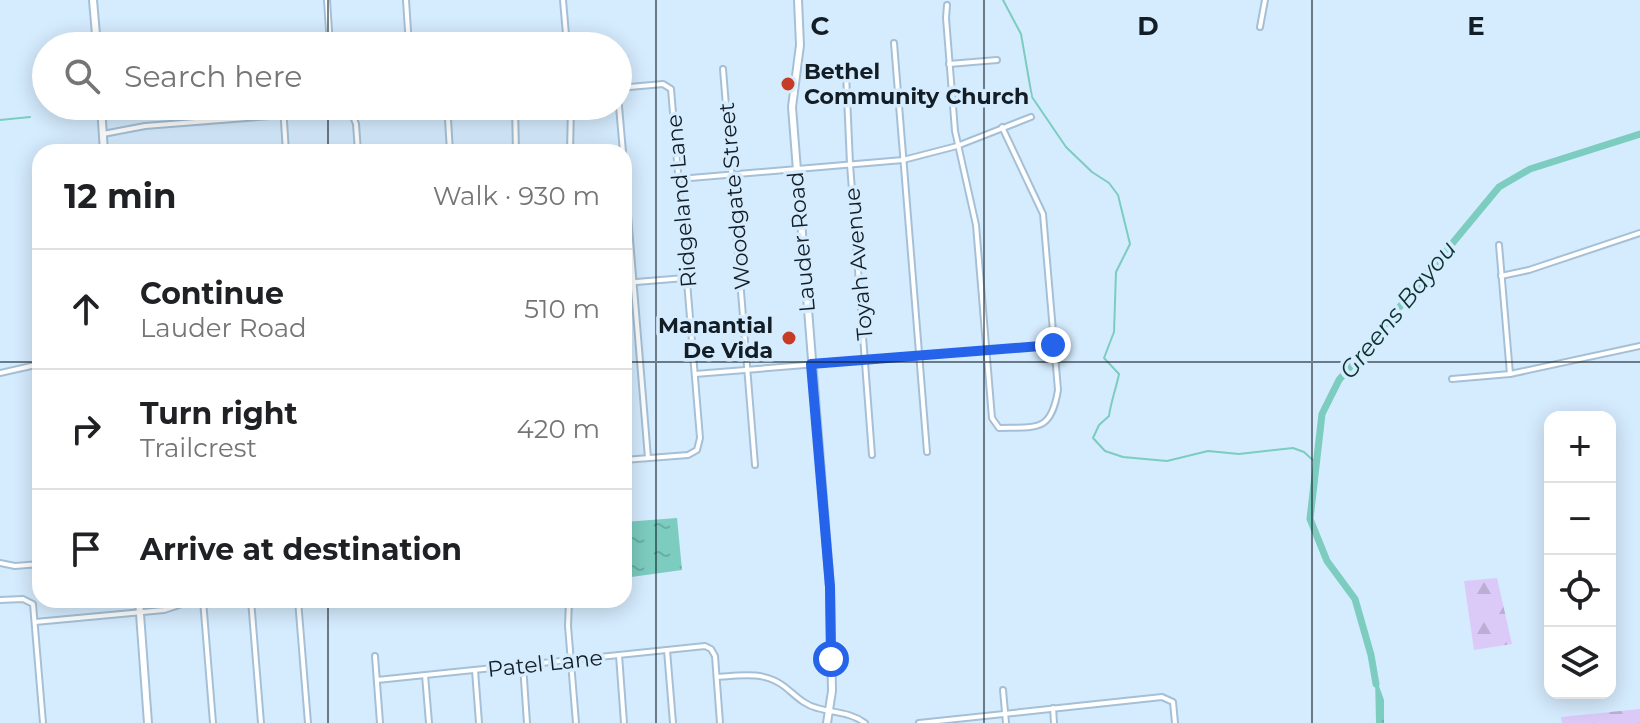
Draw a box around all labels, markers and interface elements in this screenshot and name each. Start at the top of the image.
text: C [811,10,830,42]
text: D [1137,10,1159,42]
text: E [1467,10,1485,42]
search box [32,32,632,120]
icon: search [60,54,104,98]
text: Search here [124,58,302,95]
place label: Bethel Community Church [804,58,1029,110]
marker: Bethel Community Church [779,75,797,93]
street label: Woodgate Street [713,101,756,291]
street label: Ridgeland Lane [660,113,703,289]
street label: Lauder Road [782,171,821,313]
text: 12 min [64,175,176,217]
text: Walk · 930 m [433,180,600,212]
street label: Toyah Avenue [838,187,879,341]
water label: Greens Bayou [1333,235,1462,385]
text: Continue [140,275,284,312]
icon: ahead [64,287,108,331]
text: 510 m [524,293,600,325]
text: Lauder Road [140,312,307,344]
place label: Manantial De Vida [658,312,773,364]
route end [1035,327,1071,363]
marker: Manantial De Vida [780,329,798,347]
text: Turn right [140,395,297,432]
icon: right [64,407,108,451]
map controls [1544,411,1616,699]
button: + [1544,411,1616,483]
text: 420 m [517,413,600,445]
text: Trailcrest [140,432,257,464]
button: − [1544,483,1616,555]
icon: arrive [64,527,108,571]
text: Arrive at destination [140,531,462,568]
button: locate [1544,555,1616,627]
button: layers [1544,627,1616,699]
route start [813,641,849,677]
street label: Patel Lane [486,644,604,683]

